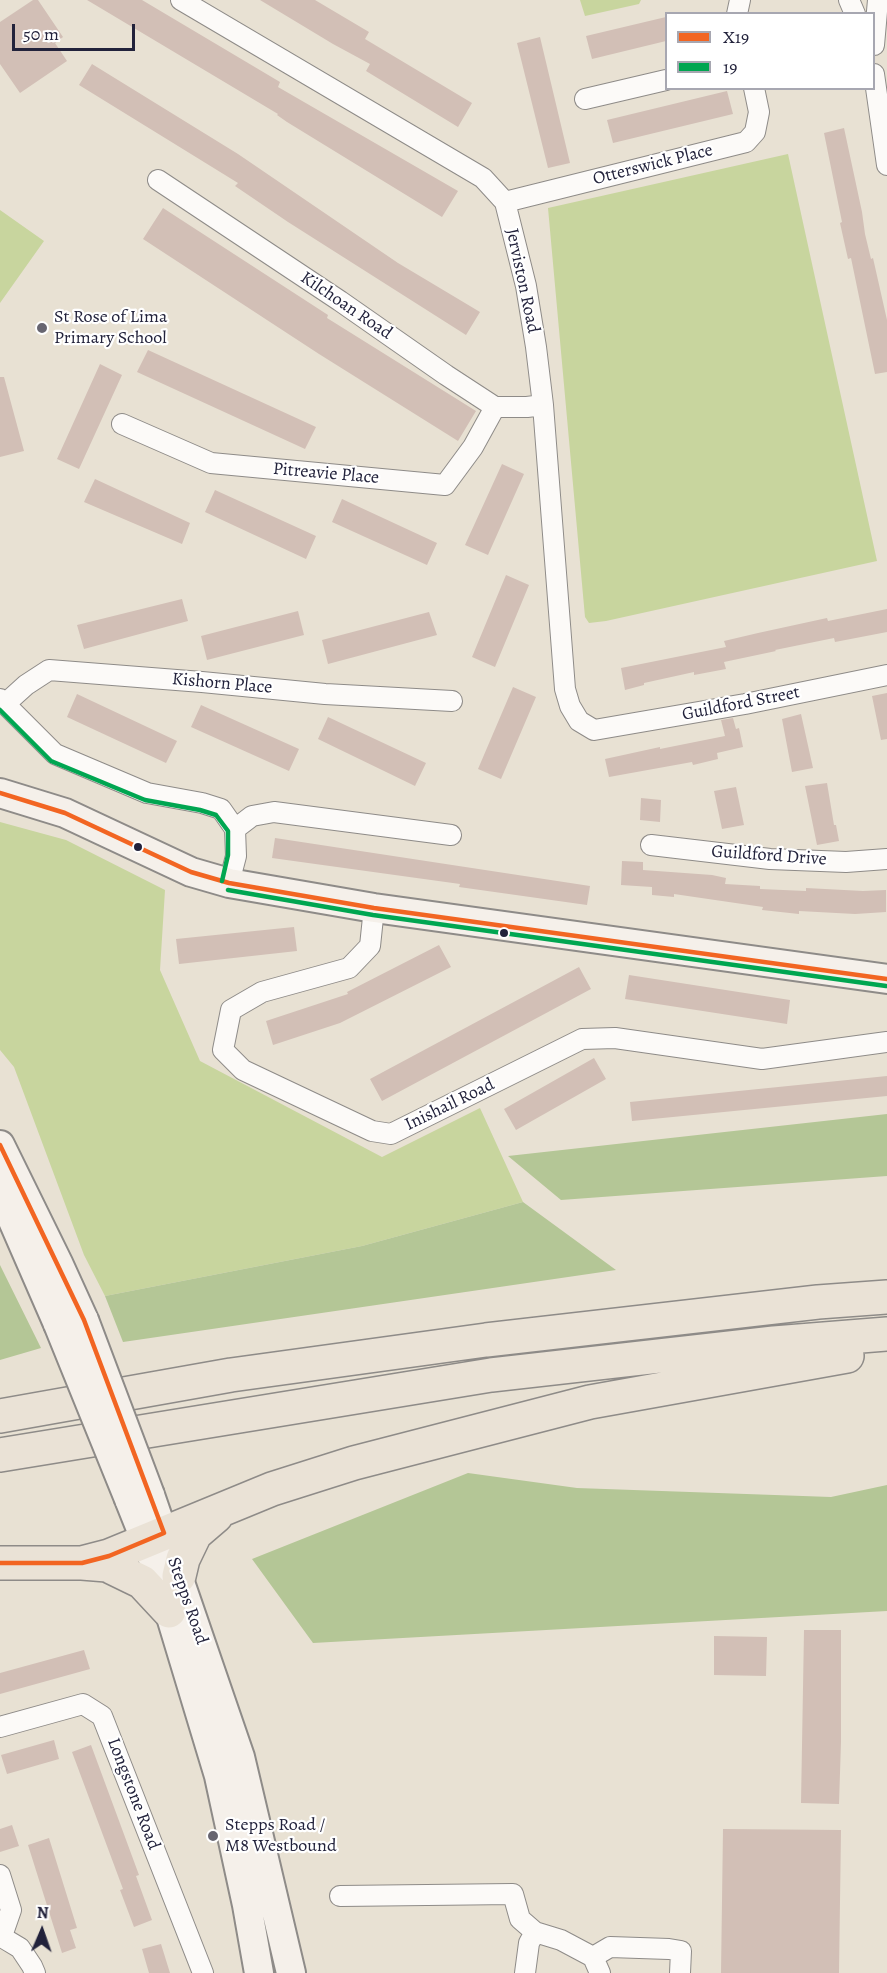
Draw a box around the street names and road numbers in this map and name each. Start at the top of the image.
street label: Otterswick Place [591,140,715,190]
street label: Jerviston Road [500,227,544,335]
street label: Kilchoan Road [296,267,396,345]
street label: Pitreavie Place [272,459,380,489]
street label: Kishorn Place [171,669,273,699]
street label: Guildford Street [680,682,802,726]
street label: Guildford Drive [711,841,827,871]
street label: Inishail Road [402,1074,498,1136]
street label: Stepps Road [162,1555,212,1647]
street label: Longstone Road [102,1735,164,1853]

